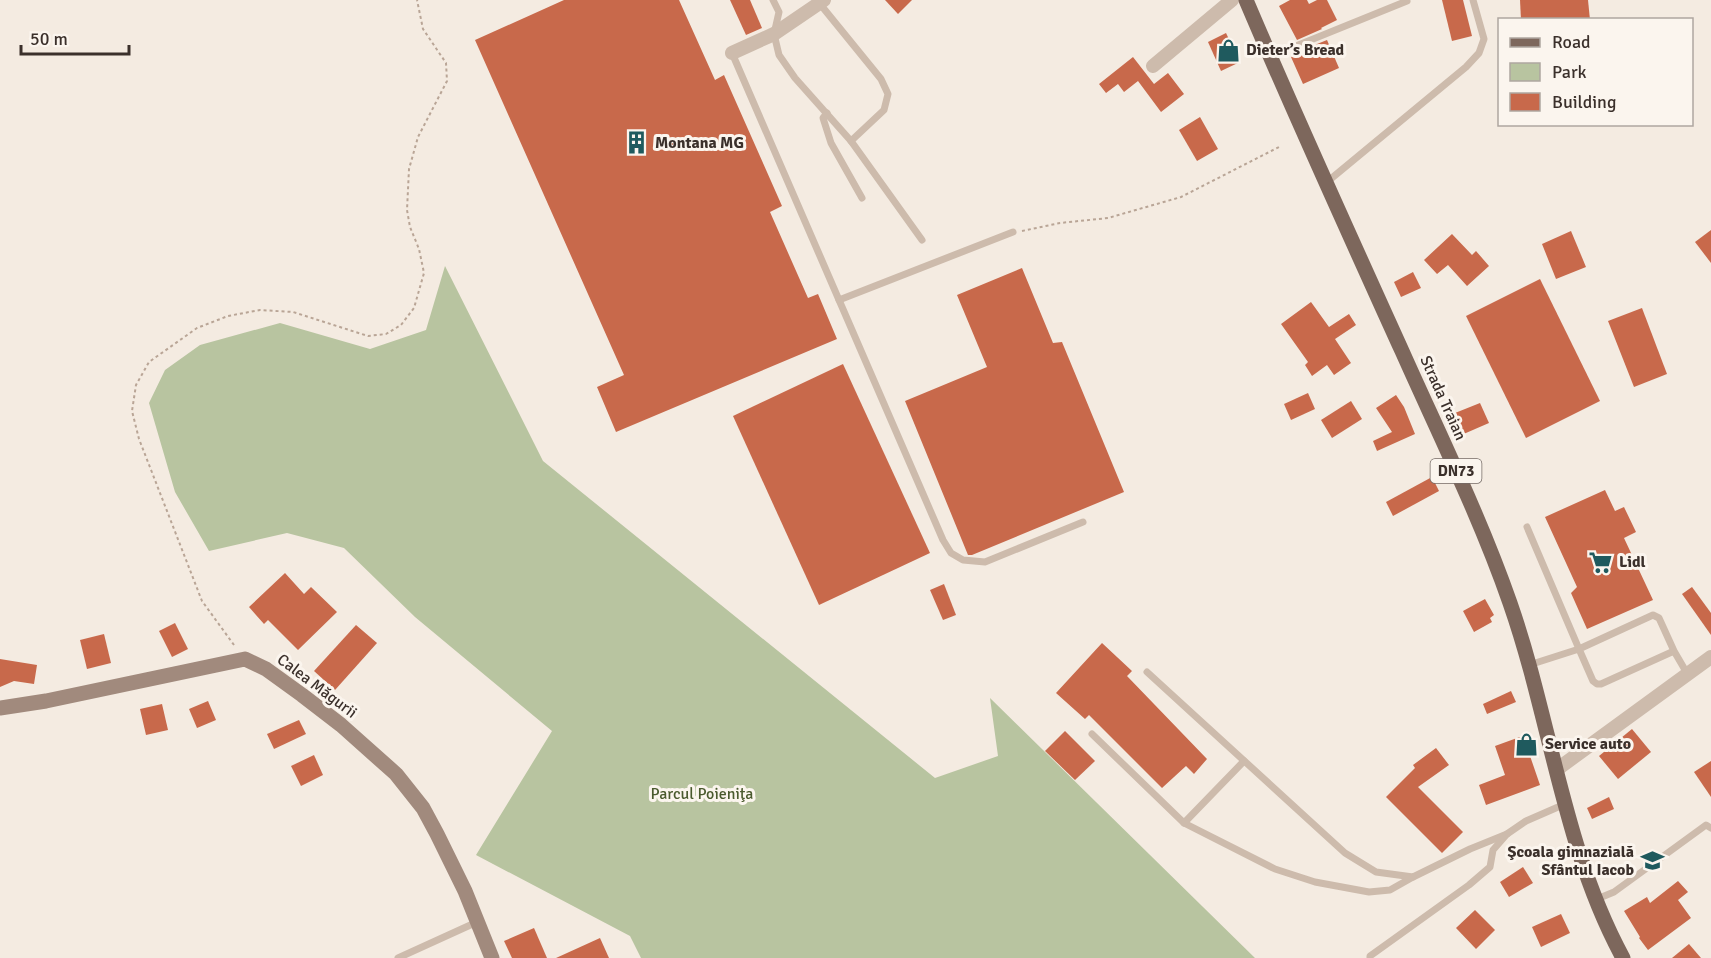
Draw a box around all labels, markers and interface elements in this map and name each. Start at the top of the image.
scale bar [21,18,129,56]
legend [1498,18,1693,126]
text: 50 m [30,28,68,50]
text: Road [1552,31,1591,53]
shop icon: Dieter’s Bread [1215,37,1241,63]
place label: Dieter’s Bread [1246,40,1345,60]
text: Park [1552,61,1587,83]
text: Building [1552,91,1616,113]
building icon: Montana MG [624,130,650,156]
place label: Montana MG [655,133,744,153]
street label: Strada Traian [1415,353,1471,443]
road number: DN73 [1430,459,1482,483]
supermarket icon: Lidl [1588,549,1614,575]
place label: Lidl [1619,552,1646,572]
street label: Calea Măgurii [273,649,361,723]
shop icon: Service auto [1514,731,1540,757]
place label: Service auto [1545,734,1631,754]
park label: Parcul Poieniţa [651,784,753,804]
place label: Şcoala gimnazială Sfântul Iacob [1508,842,1634,880]
school or university icon: Şcoala gimnazială Sfântul Iacob [1639,848,1665,874]

